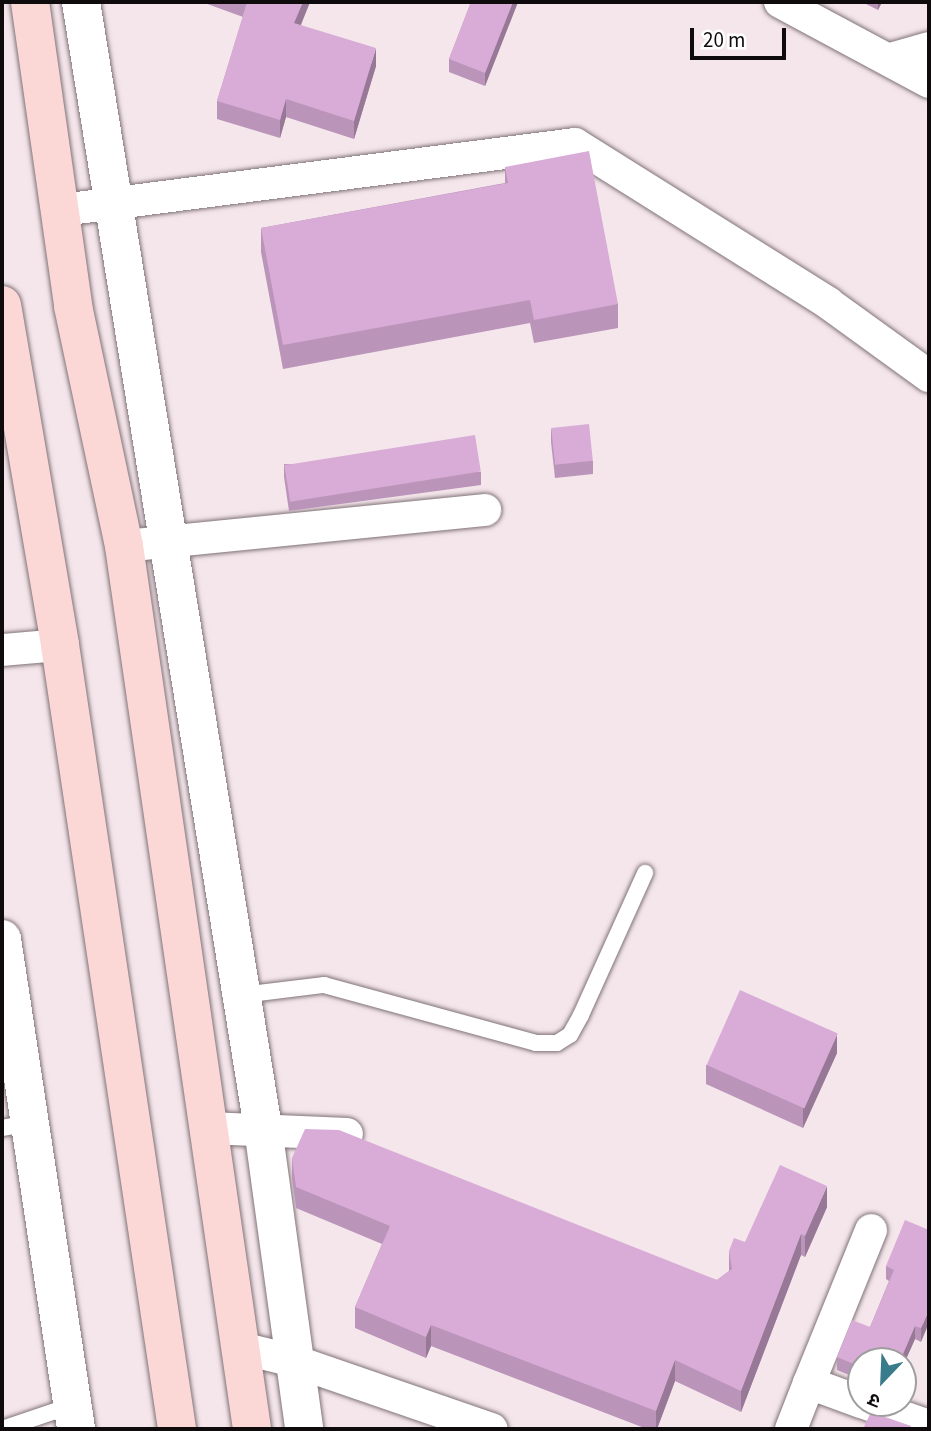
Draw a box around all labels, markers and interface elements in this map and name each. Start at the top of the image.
scale bar [693,14,789,58]
text: 20 m [703,25,745,55]
north arrow [847,1347,917,1417]
text: उ [864,1385,885,1415]

